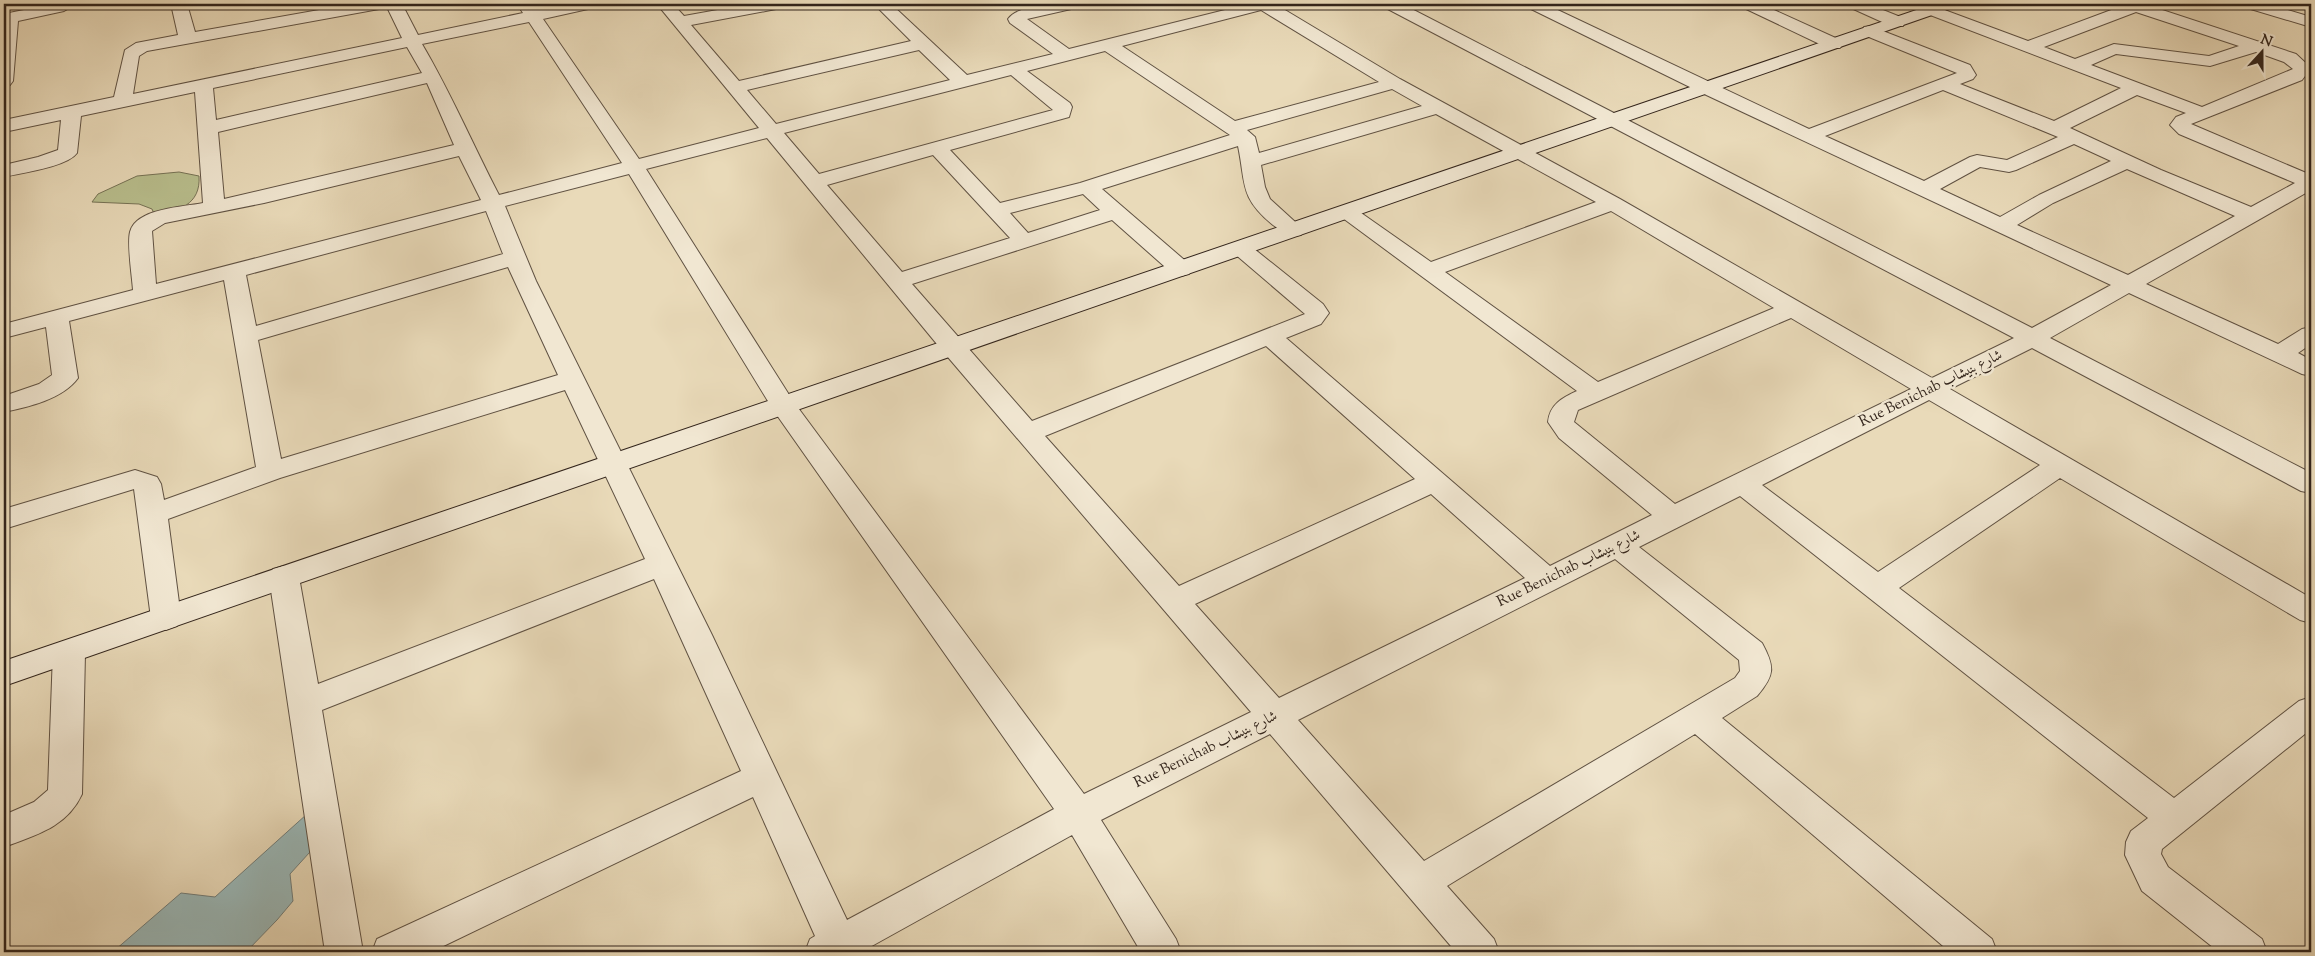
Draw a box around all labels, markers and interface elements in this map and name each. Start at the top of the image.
north arrow [2238,28,2288,78]
text: N [2257,30,2275,53]
street label: Rue Benichab شارع بنيشاب [1856,345,2007,434]
street label: Rue Benichab شارع بنيشاب [1494,525,1645,614]
street label: Rue Benichab شارع بنيشاب [1131,706,1282,795]

